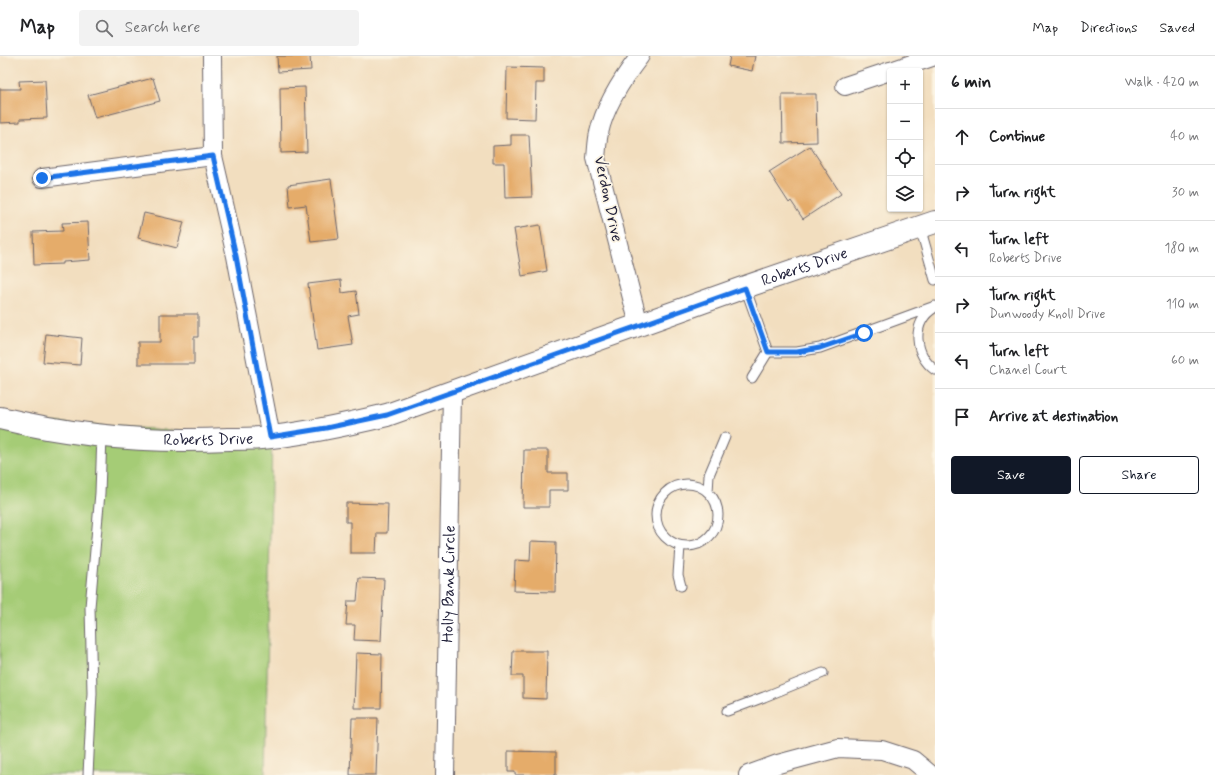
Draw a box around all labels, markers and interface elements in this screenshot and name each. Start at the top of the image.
search box [79,10,359,46]
text: Map [20,15,55,40]
icon: search [93,17,115,39]
text: Search here [125,18,200,38]
text: Map [1032,19,1058,37]
text: Directions [1080,19,1138,37]
text: Saved [1160,19,1195,37]
map controls [887,68,923,212]
button: + [887,68,923,104]
text: 6 min [951,71,991,93]
text: Walk · 420 m [1125,74,1199,91]
button: − [887,104,923,140]
icon: ahead [951,126,973,148]
text: Continue [989,127,1045,147]
text: 40 m [1170,128,1199,145]
button: locate [887,140,923,176]
street label: Verdon Drive [589,154,627,244]
route end [33,169,51,187]
button: layers [887,176,923,212]
icon: right [951,182,973,204]
text: Turn right [989,183,1056,203]
text: 30 m [1172,184,1199,201]
text: Turn left [989,230,1049,250]
icon: left [951,238,973,260]
text: 180 m [1164,240,1199,257]
street label: Roberts Drive [759,242,850,291]
text: Roberts Drive [989,250,1062,267]
text: Turn right [989,286,1056,306]
icon: right [951,294,973,316]
text: 110 m [1166,296,1199,313]
text: Dunwoody Knoll Drive [989,306,1105,323]
route start [855,324,873,342]
text: Turn left [989,342,1049,362]
icon: left [951,350,973,372]
text: 60 m [1171,352,1199,369]
text: Chanel Court [989,362,1067,379]
icon: arrive [951,406,973,428]
text: Arrive at destination [989,407,1118,427]
street label: Roberts Drive [163,428,254,451]
button: Save [951,456,1071,494]
button: Share [1079,456,1199,494]
street label: Holly Bank Circle [437,525,460,643]

